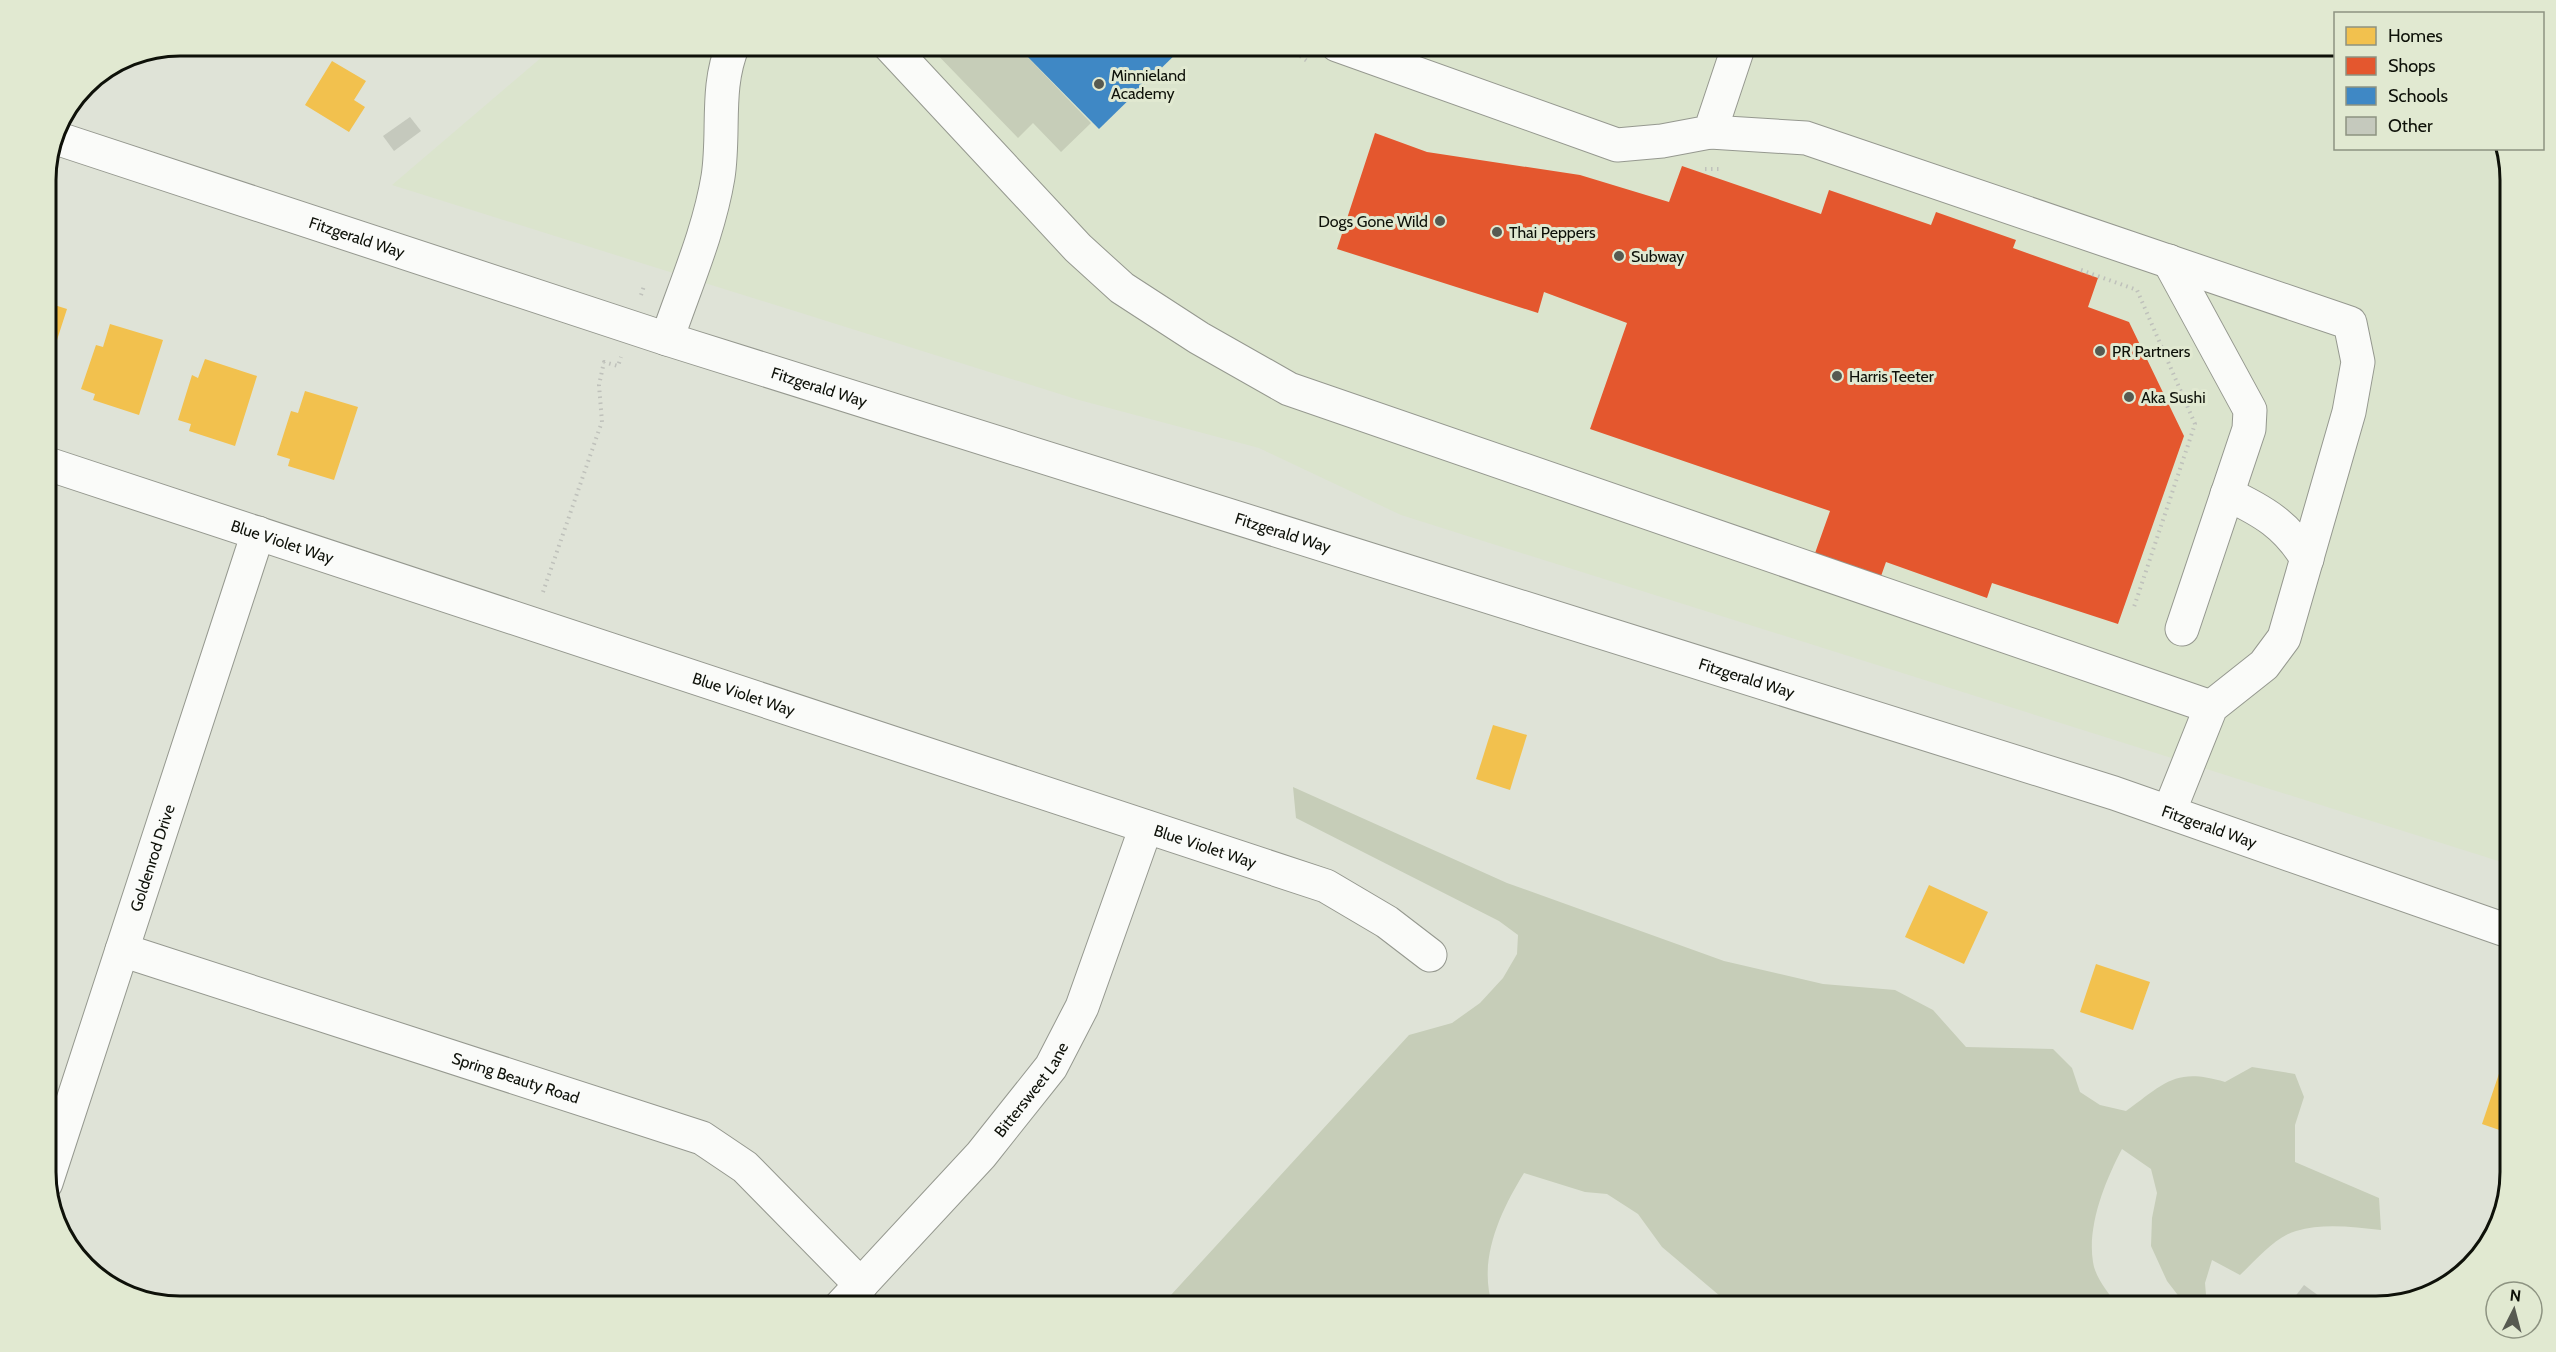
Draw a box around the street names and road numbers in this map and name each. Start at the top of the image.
street label: Fitzgerald Way [307,213,407,262]
street label: Fitzgerald Way [769,363,869,411]
street label: Fitzgerald Way [1233,509,1333,557]
street label: Blue Violet Way [228,516,336,568]
street label: Fitzgerald Way [1696,654,1797,702]
street label: Blue Violet Way [690,668,798,720]
street label: Fitzgerald Way [2159,801,2259,852]
street label: Goldenrod Drive [126,802,179,914]
street label: Blue Violet Way [1151,821,1259,872]
street label: Bittersweet Lane [990,1039,1072,1141]
street label: Spring Beauty Road [450,1049,582,1108]

